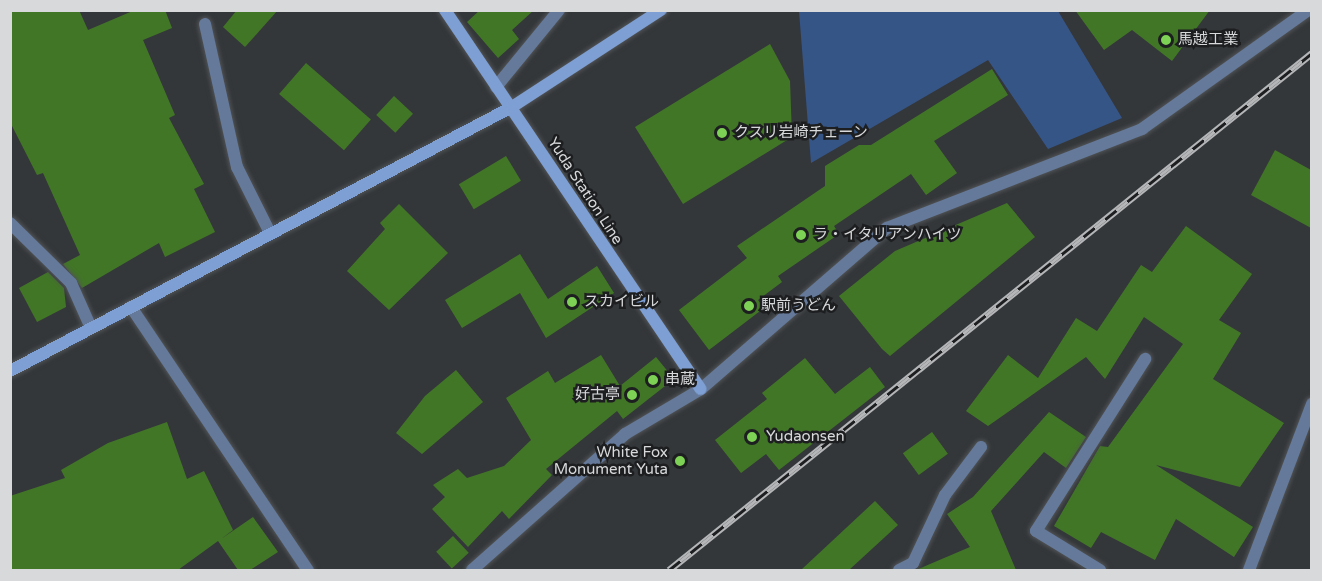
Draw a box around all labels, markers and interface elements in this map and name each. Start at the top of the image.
place label: 馬越工業 [1178,31,1238,49]
marker: 馬越工業 [1159,33,1173,47]
place label: クスリ岩崎チェーン [734,124,869,142]
marker: クスリ岩崎チェーン [715,126,729,140]
street label: Yuda Station Line [544,134,626,248]
place label: ラ・イタリアンハイツ [813,226,963,244]
marker: ラ・イタリアンハイツ [794,228,808,242]
place label: スカイビル [584,293,659,311]
marker: スカイビル [565,295,579,309]
place label: 駅前うどん [761,297,836,315]
marker: 駅前うどん [742,299,756,313]
place label: 串蔵 [665,371,695,389]
marker: 串蔵 [646,373,660,387]
place label: 好古亭 [575,386,620,404]
marker: 好古亭 [625,388,639,402]
marker: Yudaonsen [743,428,761,446]
place label: Yudaonsen [766,428,845,446]
place label: White Fox Monument Yuta [554,443,668,478]
marker: White Fox Monument Yuta [673,454,687,468]

